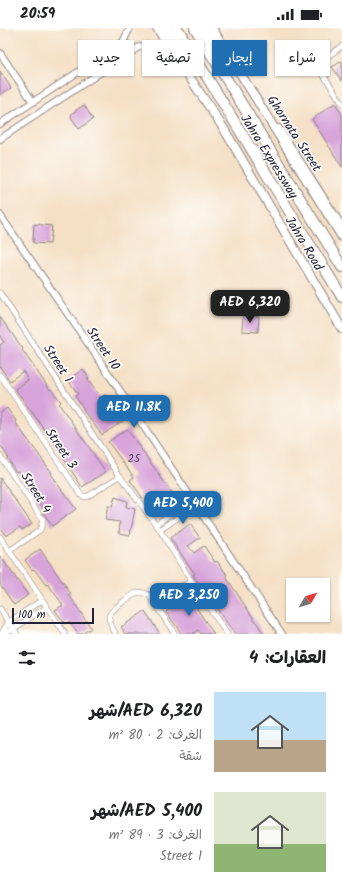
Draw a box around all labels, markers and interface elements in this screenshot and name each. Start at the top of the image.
text: 20:59 [20,2,55,26]
chip: جديد [78,40,134,76]
chip: تصفية [142,40,204,76]
chip: إيجار [212,40,267,76]
chip: شراء [275,40,330,76]
street label: Ghornata Street [261,91,327,177]
street label: Jahra Expressway [234,110,304,204]
street label: Jahra Road [279,212,329,276]
pin: AED 6,320 [204,290,296,324]
text: AED 6,320 [220,292,280,313]
street label: Street 10 [80,323,125,375]
street label: Street 1 [37,340,78,387]
pin: AED 11.8K [88,395,180,429]
text: AED 11.8K [106,397,162,418]
street label: Street 3 [39,424,82,474]
house number: 25 [128,450,141,468]
street label: Street 4 [15,468,57,518]
pin: AED 5,400 [137,491,229,525]
text: AED 5,400 [153,493,213,514]
north arrow [286,578,330,622]
map controls [286,578,330,622]
pin: AED 3,250 [143,583,235,617]
text: AED 3,250 [159,585,219,606]
scale bar [12,606,94,625]
text: 100 m [18,606,46,624]
text: العقارات: 4 [249,645,326,672]
icon: filters [16,647,38,669]
text: AED 6,320/شهر [89,698,202,725]
icon: home [246,708,294,756]
text: الغرف: 2 · 80 m² [109,725,202,746]
text: شقة [179,746,202,767]
text: AED 5,400/شهر [91,798,202,825]
icon: home [246,808,294,856]
text: الغرف: 3 · 89 m² [109,825,202,846]
text: Street 1 [160,846,202,867]

